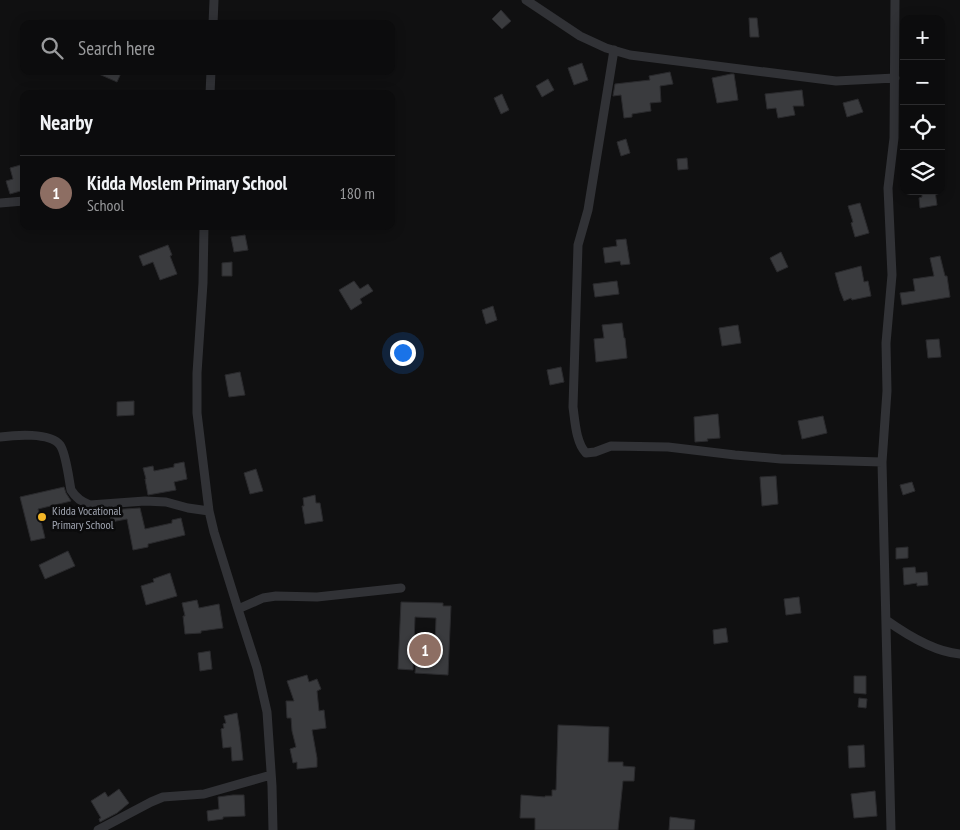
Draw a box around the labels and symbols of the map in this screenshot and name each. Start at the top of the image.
your location [390,340,416,366]
place label: Kidda Vocational Primary School [52,503,121,532]
marker: Kidda Vocational Primary School [36,511,48,523]
pin: 1 [409,631,441,669]

